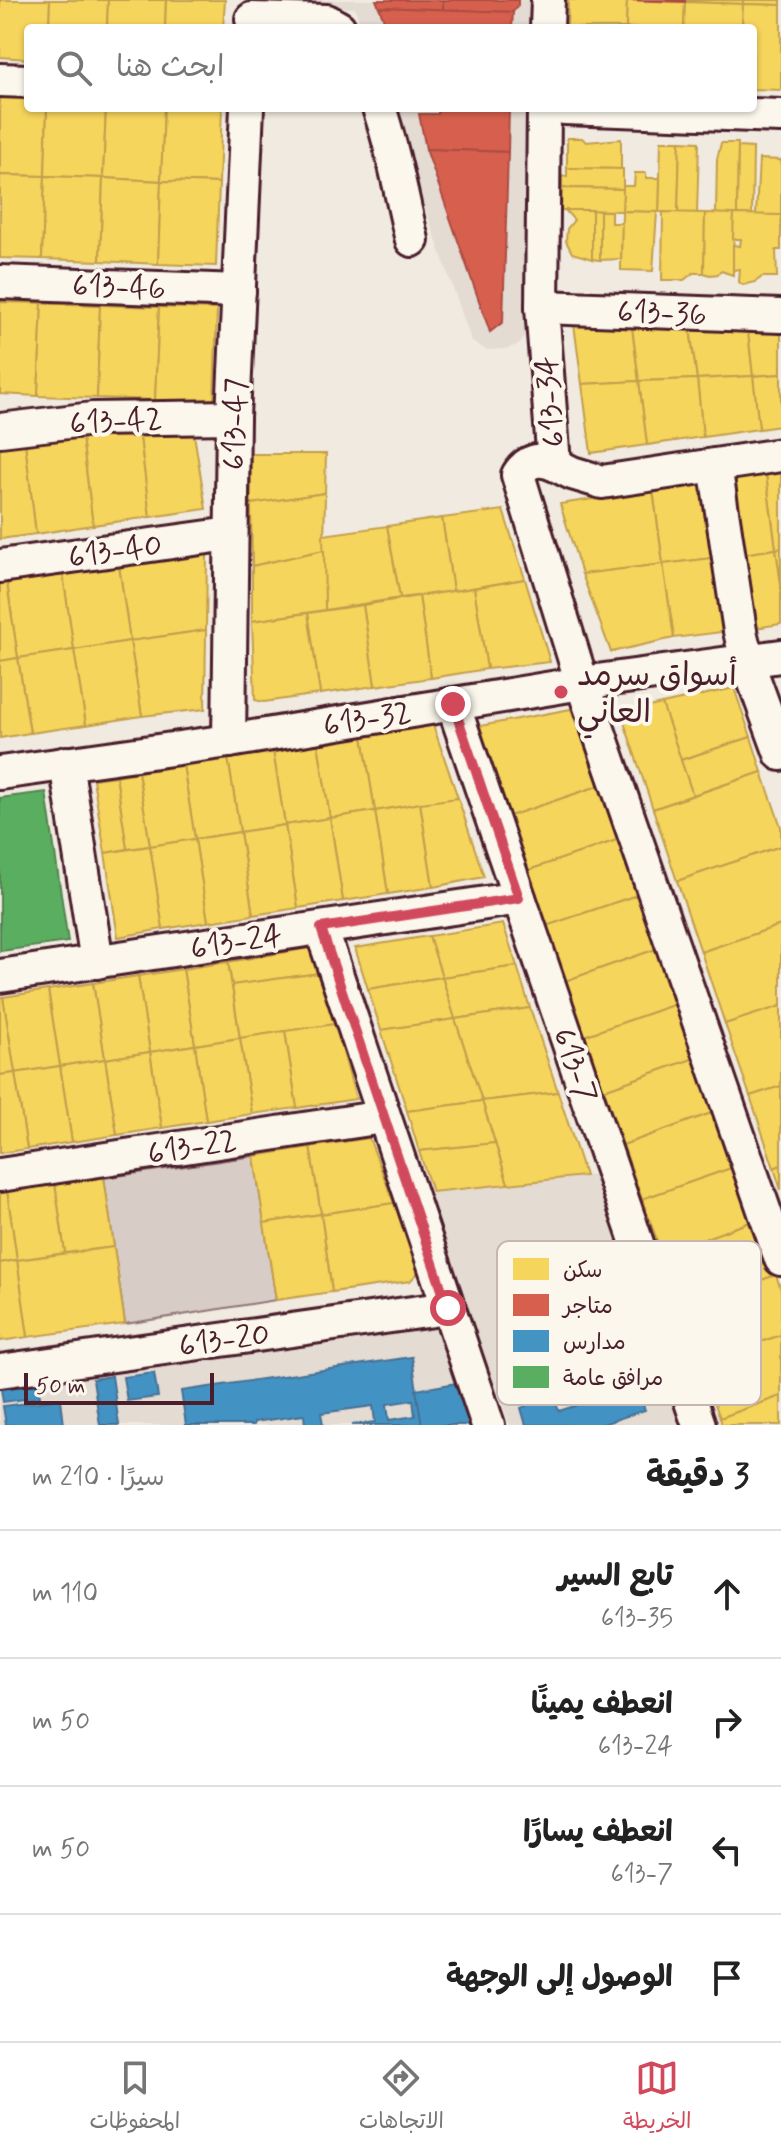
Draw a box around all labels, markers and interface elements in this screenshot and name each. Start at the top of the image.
search box [24,24,757,112]
icon: search [52,46,96,90]
text: ابحث هنا [116,48,224,87]
street label: 613-46 [71,265,167,311]
street label: 613-36 [616,291,707,337]
street label: 613-34 [526,354,576,449]
street label: 613-47 [213,377,259,471]
street label: 613-42 [69,399,164,445]
street label: 613-40 [66,525,165,579]
place label: أسواق سرمد العاني [577,655,737,739]
marker: أسواق سرمد العاني [552,683,570,701]
route end [435,686,471,722]
street label: 613-32 [320,692,415,748]
street label: 613-24 [187,915,285,971]
street label: 613-7 [542,1022,606,1109]
street label: 613-22 [145,1120,240,1176]
legend [497,1241,761,1405]
text: سكن [563,1257,603,1285]
route start [430,1290,466,1326]
text: متاجر [561,1293,613,1321]
street label: 613-20 [176,1314,273,1368]
text: مدارس [563,1329,626,1357]
text: مرافق عامة [563,1365,663,1393]
scale bar [24,1369,214,1405]
text: 50 m [36,1373,85,1401]
text: 3 دقيقة [646,1454,749,1499]
text: سيرًا · 210 m [32,1461,165,1495]
text: تابع السير [558,1557,673,1596]
icon: ahead [705,1572,749,1616]
text: 110 m [32,1577,98,1611]
text: 613-35 [601,1602,673,1636]
text: انعطف يمينًا [531,1685,673,1724]
icon: right [705,1700,749,1744]
text: 50 m [32,1705,90,1739]
text: 613-24 [598,1730,673,1764]
text: انعطف يسارًا [523,1813,673,1852]
icon: left [705,1828,749,1872]
text: 50 m [32,1833,90,1867]
text: 613-7 [610,1858,673,1892]
icon: arrive [705,1956,749,2000]
text: الوصول إلى الوجهة [446,1958,673,1997]
tab: المحفوظات [89,2056,180,2140]
tab: الاتجاهات [359,2056,444,2140]
tab: الخريطة [623,2056,692,2140]

